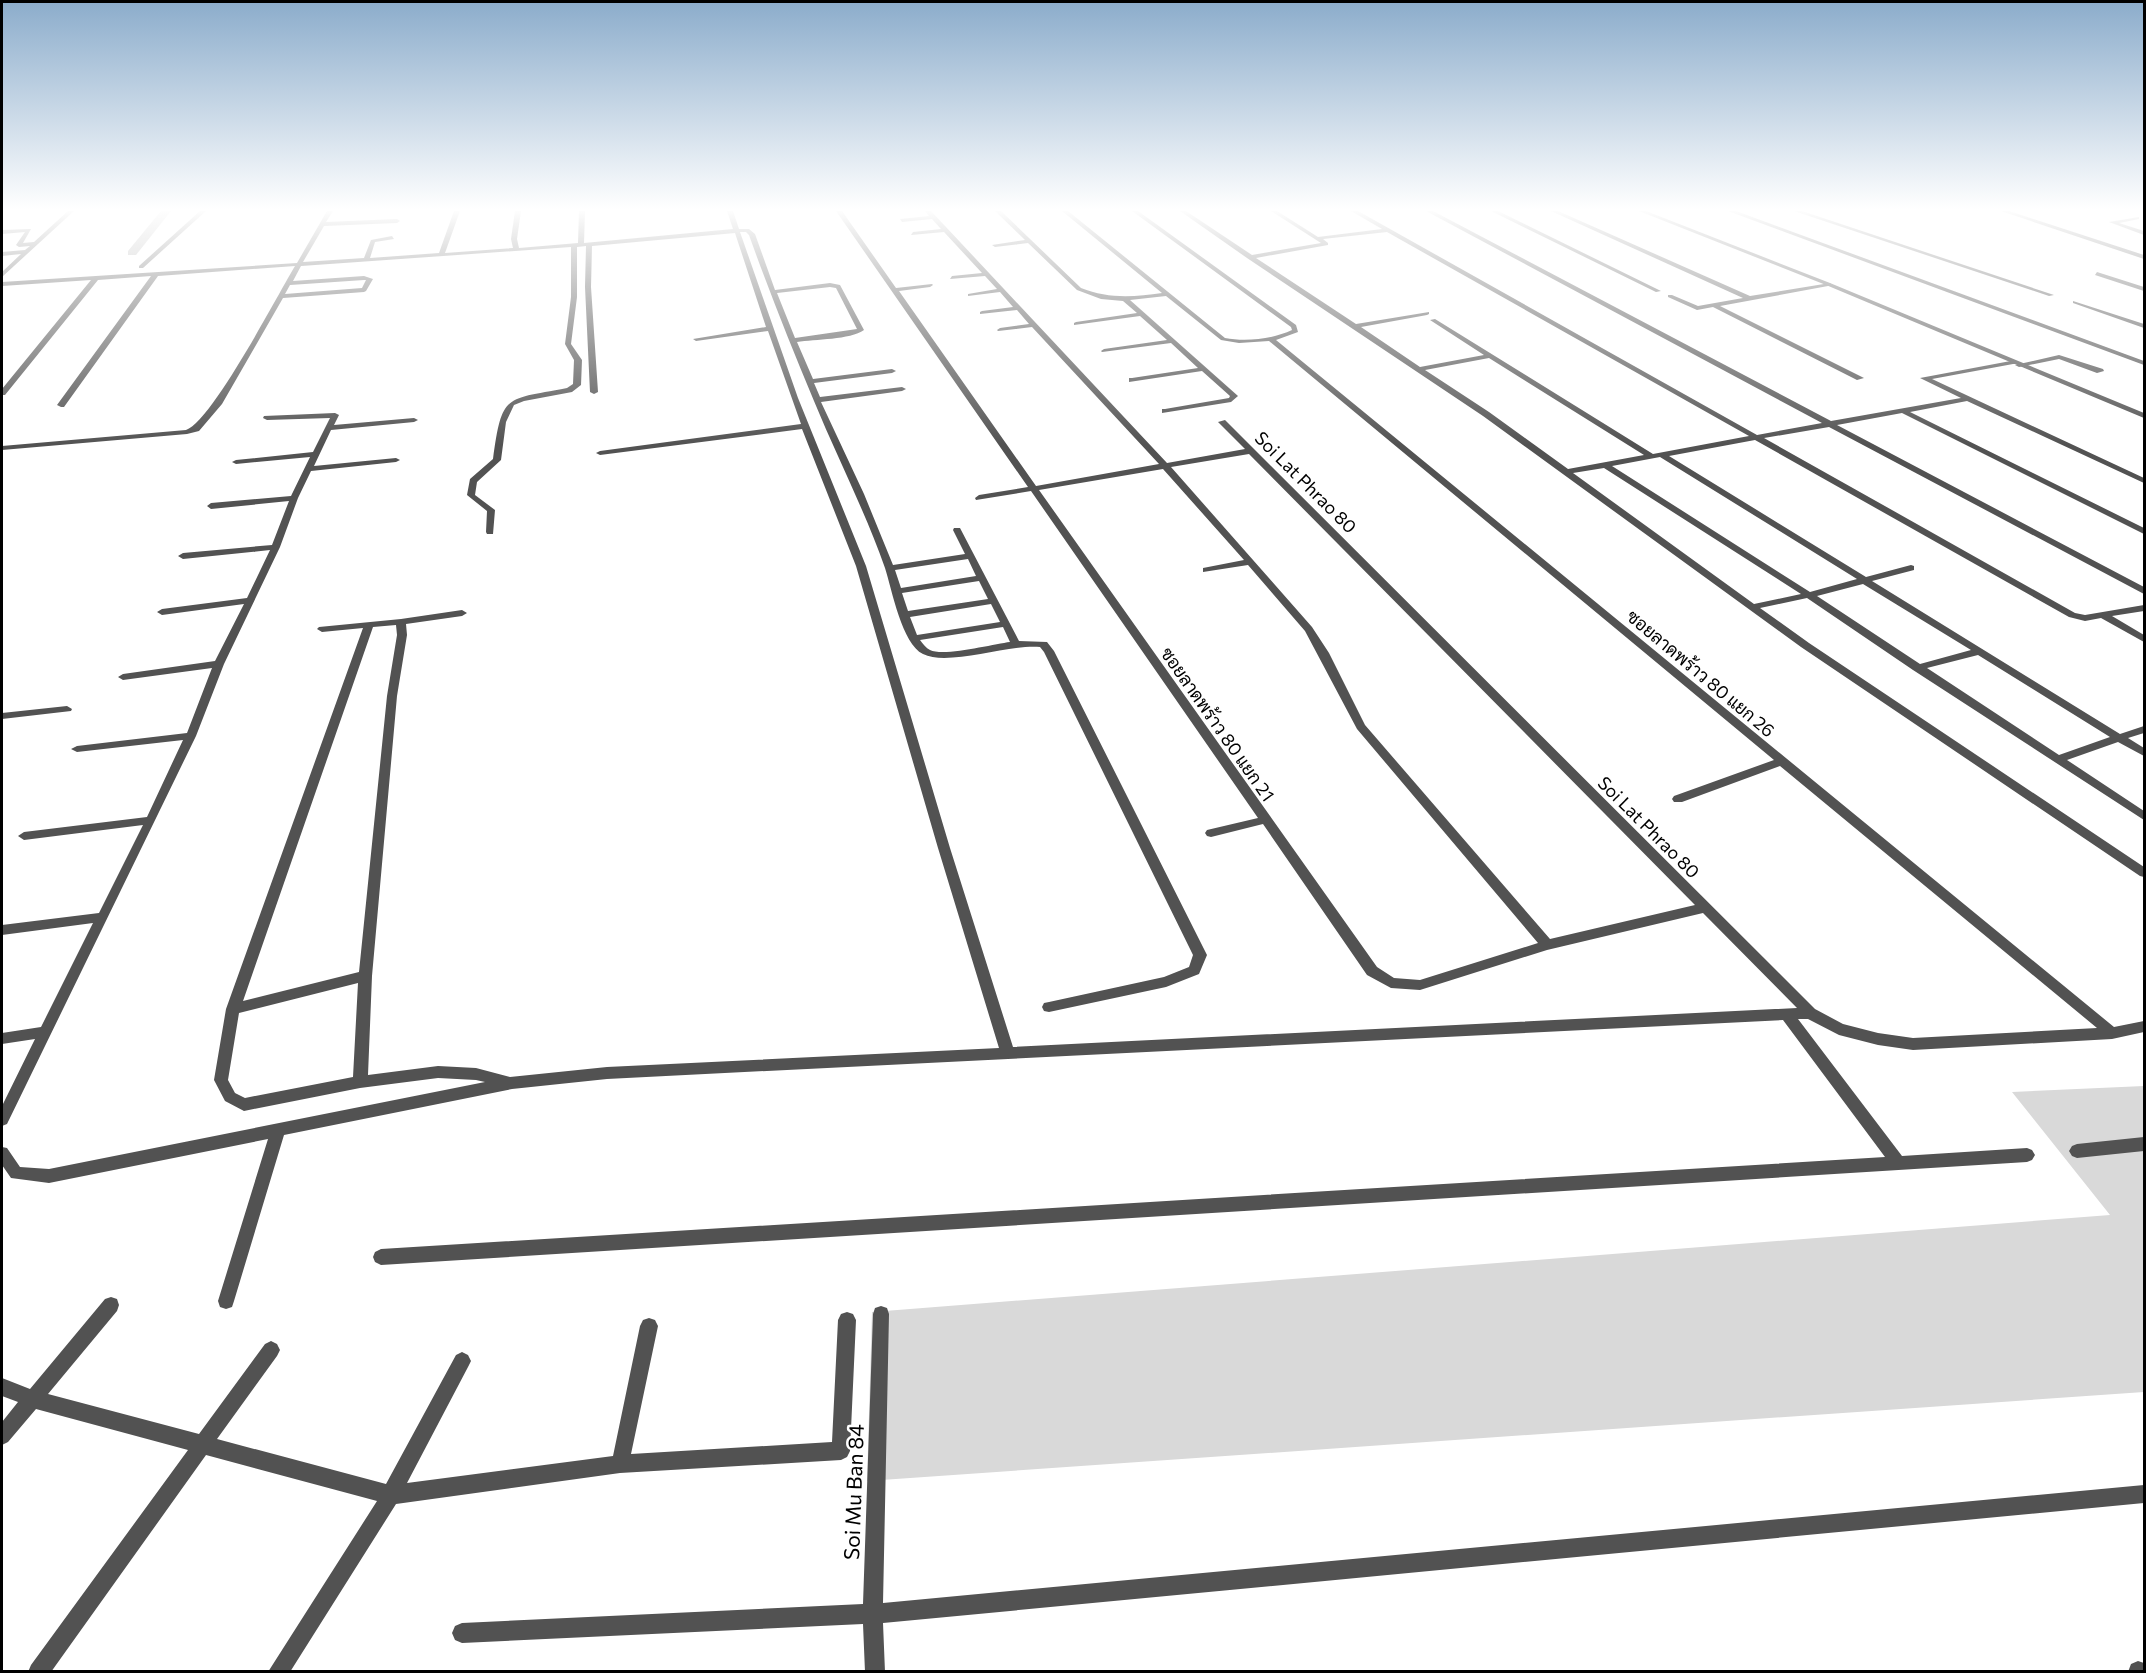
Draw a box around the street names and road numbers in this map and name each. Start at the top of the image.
street label: Soi Lat Phrao 80 [1251,427,1361,537]
street label: ซอยลาดพร้าว 80 แยก 26 [1623,605,1779,741]
street label: ซอยลาดพร้าว 80 แยก 21 [1156,643,1280,805]
street label: Soi Lat Phrao 80 [1594,772,1704,882]
street label: Soi Mu Ban 84 [838,1423,868,1560]

